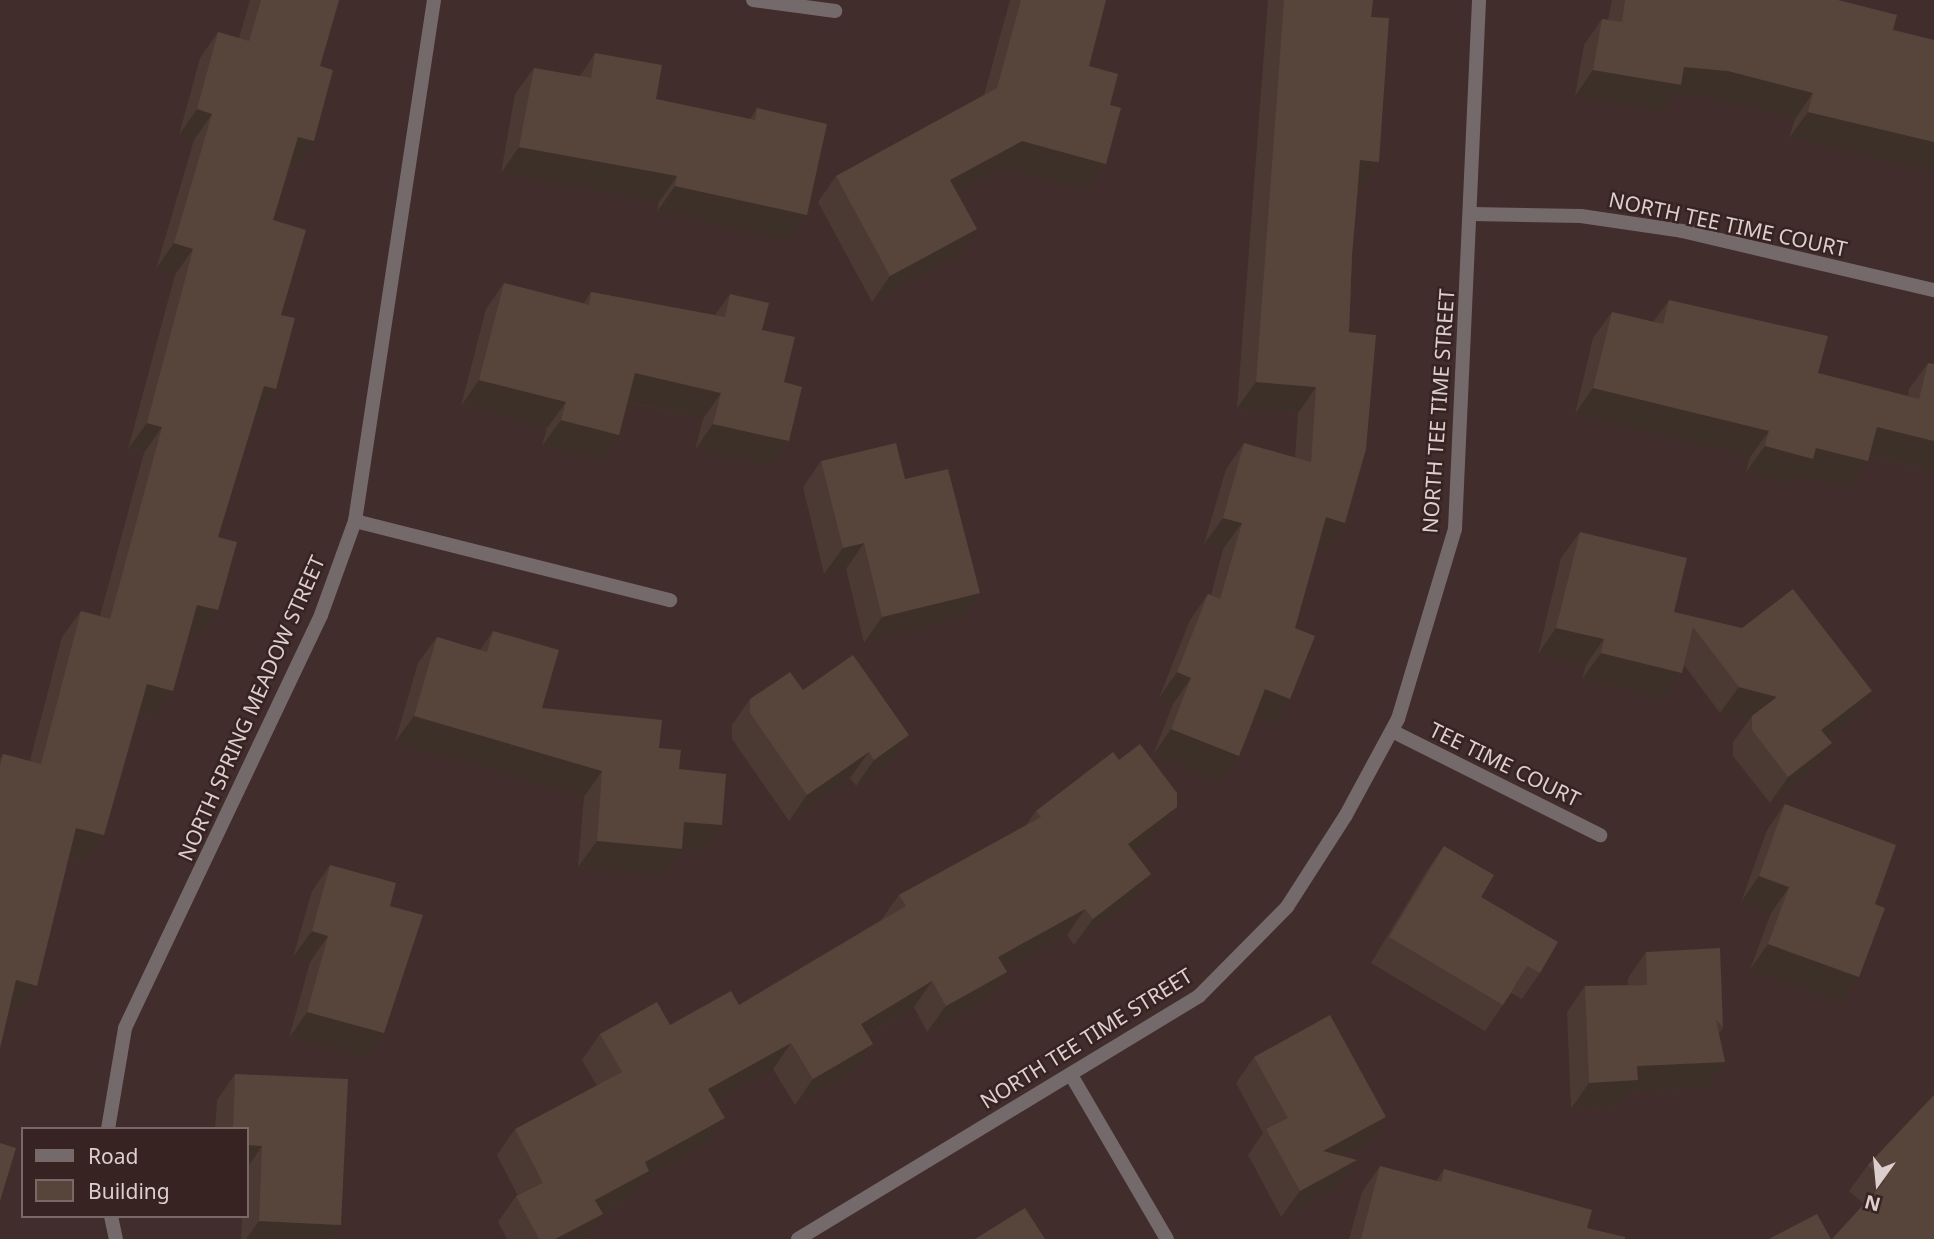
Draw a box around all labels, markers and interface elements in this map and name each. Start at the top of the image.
street label: NORTH TEE TIME COURT [1607,186,1849,262]
street label: NORTH TEE TIME STREET [1417,288,1459,534]
street label: NORTH SPRING MEADOW STREET [172,552,330,864]
street label: TEE TIME COURT [1425,717,1585,811]
street label: NORTH TEE TIME STREET [975,962,1197,1114]
legend [21,1127,248,1218]
text: Road [88,1142,138,1170]
north arrow [1843,1148,1913,1218]
text: Building [88,1177,170,1205]
text: N [1862,1189,1883,1218]

